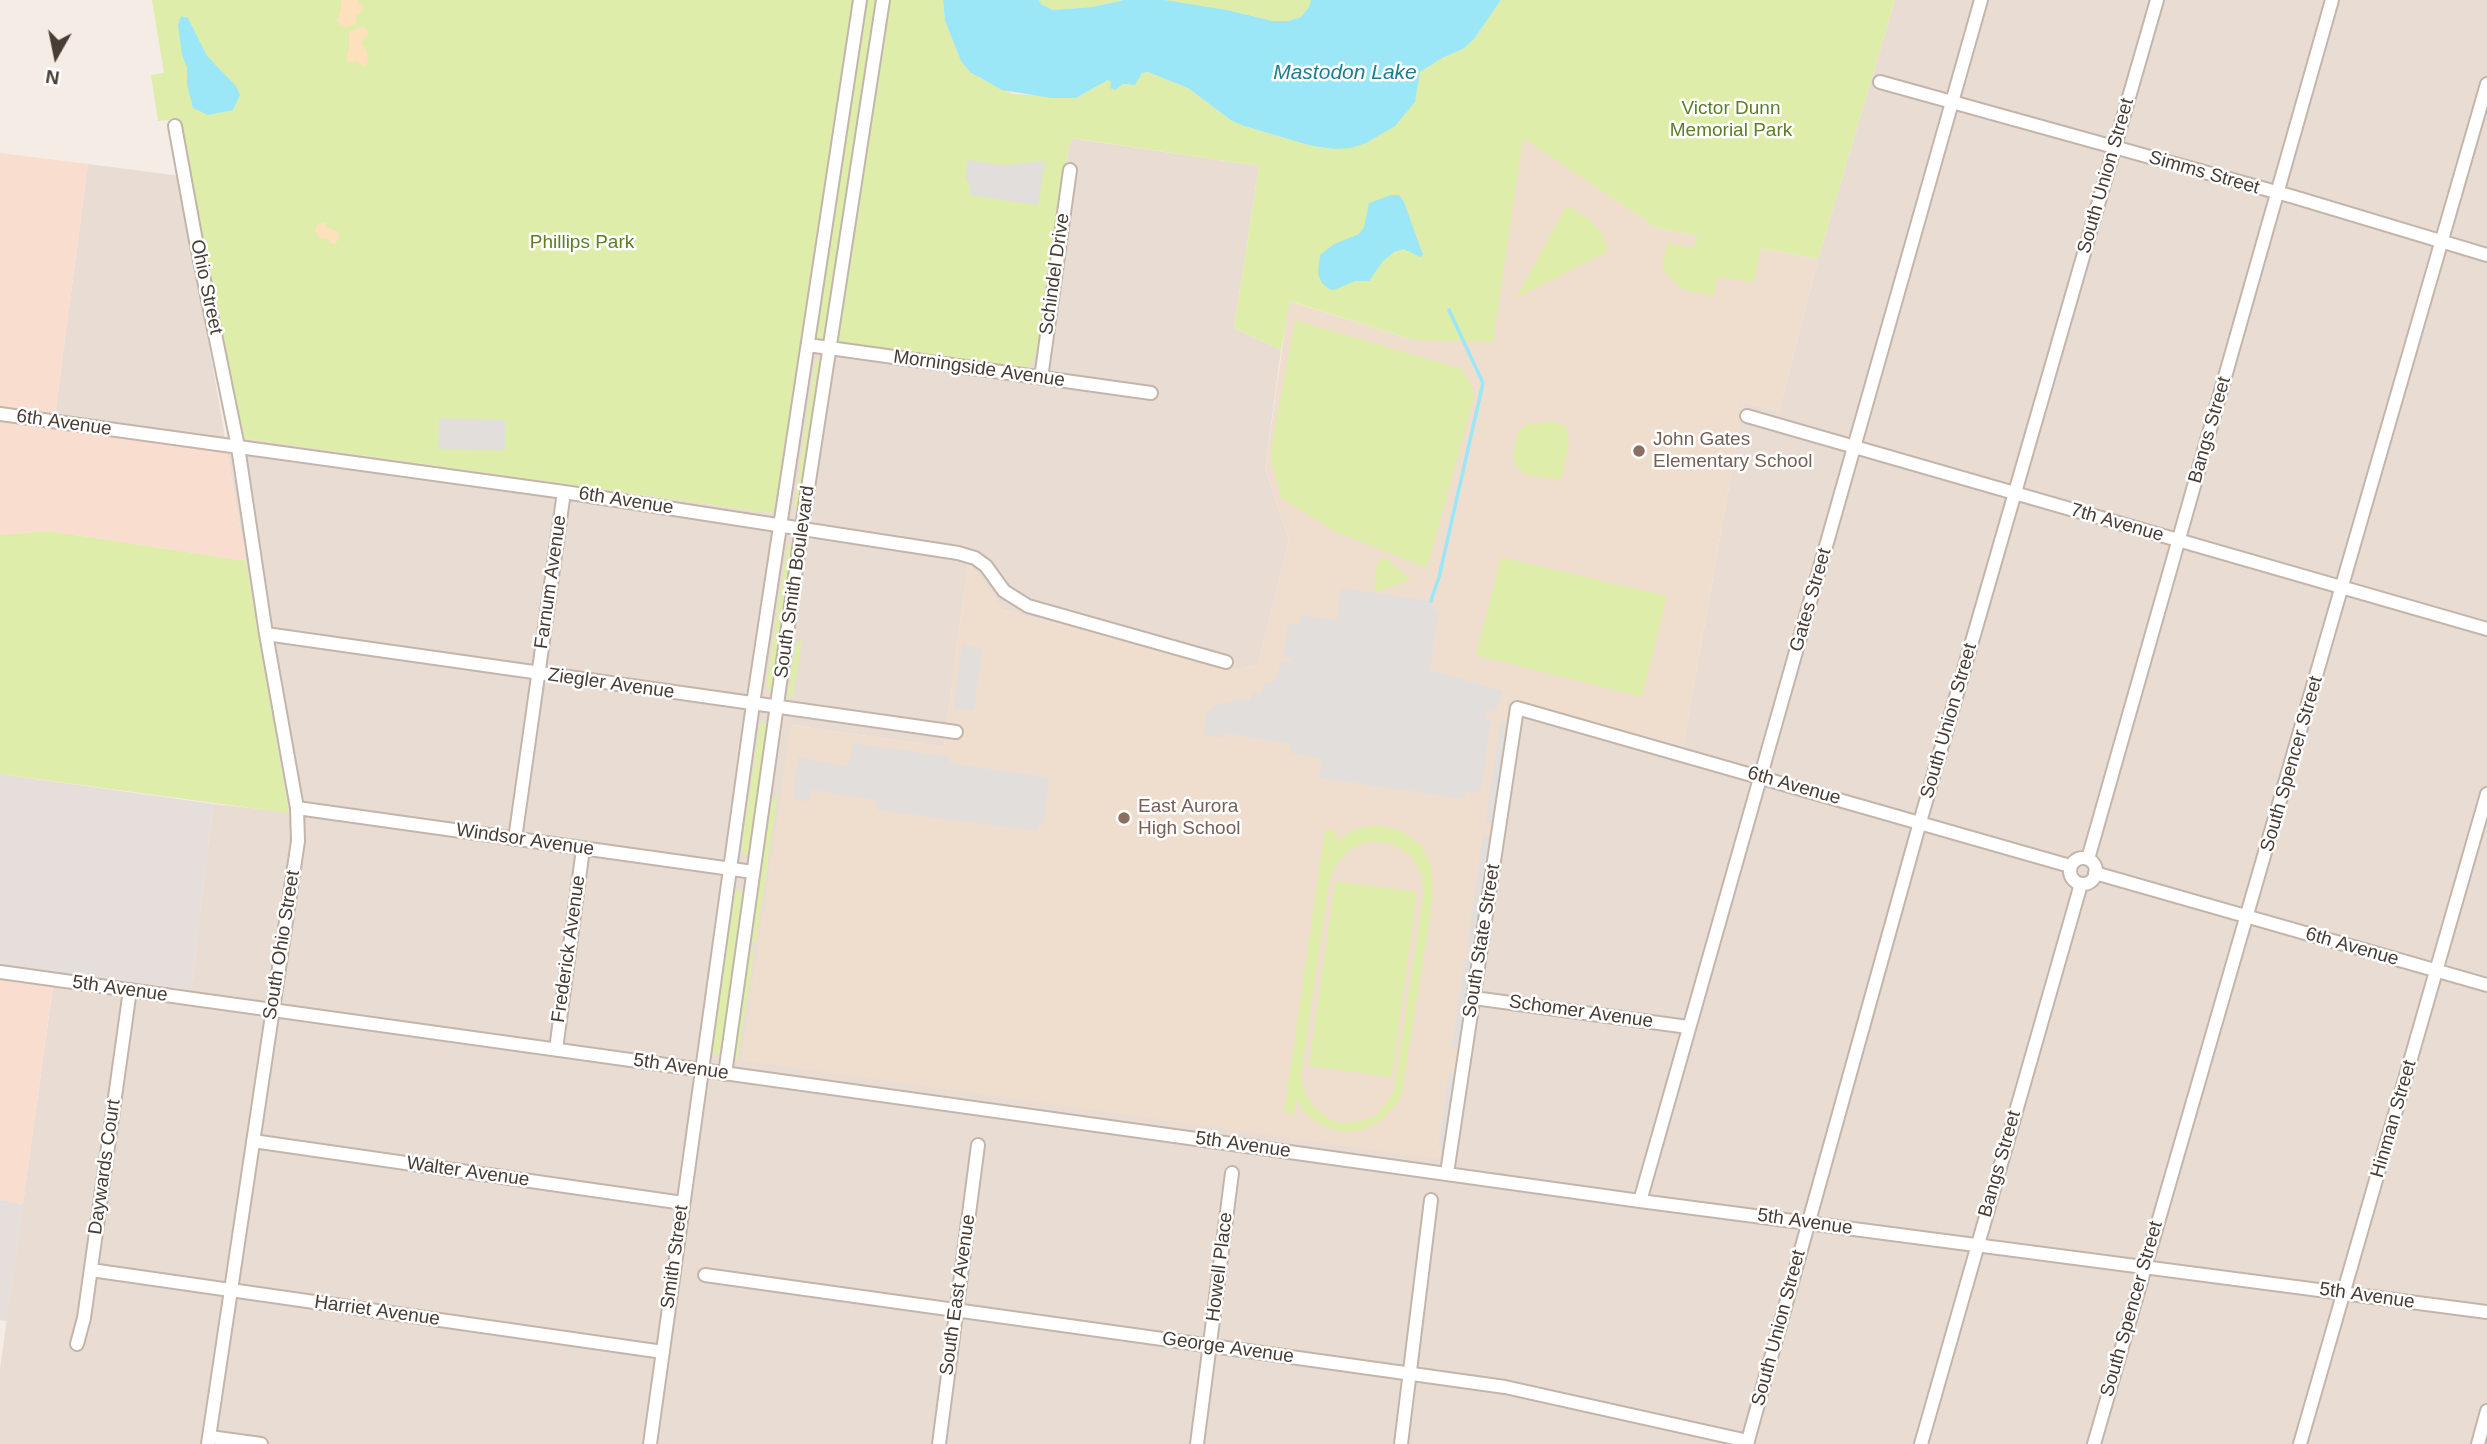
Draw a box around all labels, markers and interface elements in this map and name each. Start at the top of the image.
north arrow [21,21,91,91]
water label: Mastodon Lake [1273,60,1417,86]
text: N [44,66,61,89]
street label: South Union Street [2073,96,2139,256]
park label: Victor Dunn Memorial Park [1670,98,1792,142]
street label: Simms Street [2146,146,2262,200]
street label: Schindel Drive [1035,212,1075,336]
park label: Phillips Park [530,232,634,254]
street label: Ohio Street [185,238,227,336]
street label: Morningside Avenue [892,346,1066,392]
street label: Bangs Street [2184,374,2236,486]
street label: 6th Avenue [15,405,113,441]
place label: John Gates Elementary School [1653,429,1812,473]
marker: John Gates Elementary School [1631,443,1647,459]
street label: 6th Avenue [577,482,675,520]
street label: South Smith Boulevard [770,484,820,680]
street label: 7th Avenue [2068,499,2166,547]
street label: Farnum Avenue [530,514,572,650]
street label: Gates Street [1785,546,1837,654]
street label: South Union Street [1916,641,1982,801]
street label: Ziegler Avenue [546,664,676,704]
street label: South Spencer Street [2256,674,2328,854]
street label: 6th Avenue [1745,762,1843,810]
place label: East Aurora High School [1138,796,1240,840]
marker: East Aurora High School [1116,810,1132,826]
street label: Windsor Avenue [455,819,595,861]
street label: South State Street [1459,863,1505,1019]
street label: South Ohio Street [259,869,305,1021]
street label: Frederick Avenue [547,874,591,1024]
street label: 6th Avenue [2303,923,2401,971]
street label: 5th Avenue [71,971,169,1007]
street label: Schomer Avenue [1507,991,1655,1033]
street label: 5th Avenue [632,1049,730,1085]
street label: Hinman Street [2366,1057,2422,1181]
street label: Daywards Court [84,1098,126,1236]
street label: Bangs Street [1974,1108,2026,1220]
street label: 5th Avenue [1194,1127,1292,1163]
street label: Walter Avenue [405,1152,531,1192]
street label: Smith Street [656,1204,694,1310]
street label: 5th Avenue [1756,1204,1854,1240]
street label: Howell Place [1202,1211,1238,1323]
street label: South East Avenue [935,1213,981,1377]
street label: South Spencer Street [2096,1219,2168,1399]
street label: South Union Street [1747,1248,1811,1408]
street label: 5th Avenue [2318,1278,2416,1314]
street label: Harriet Avenue [313,1291,441,1331]
street label: George Avenue [1161,1327,1295,1369]

